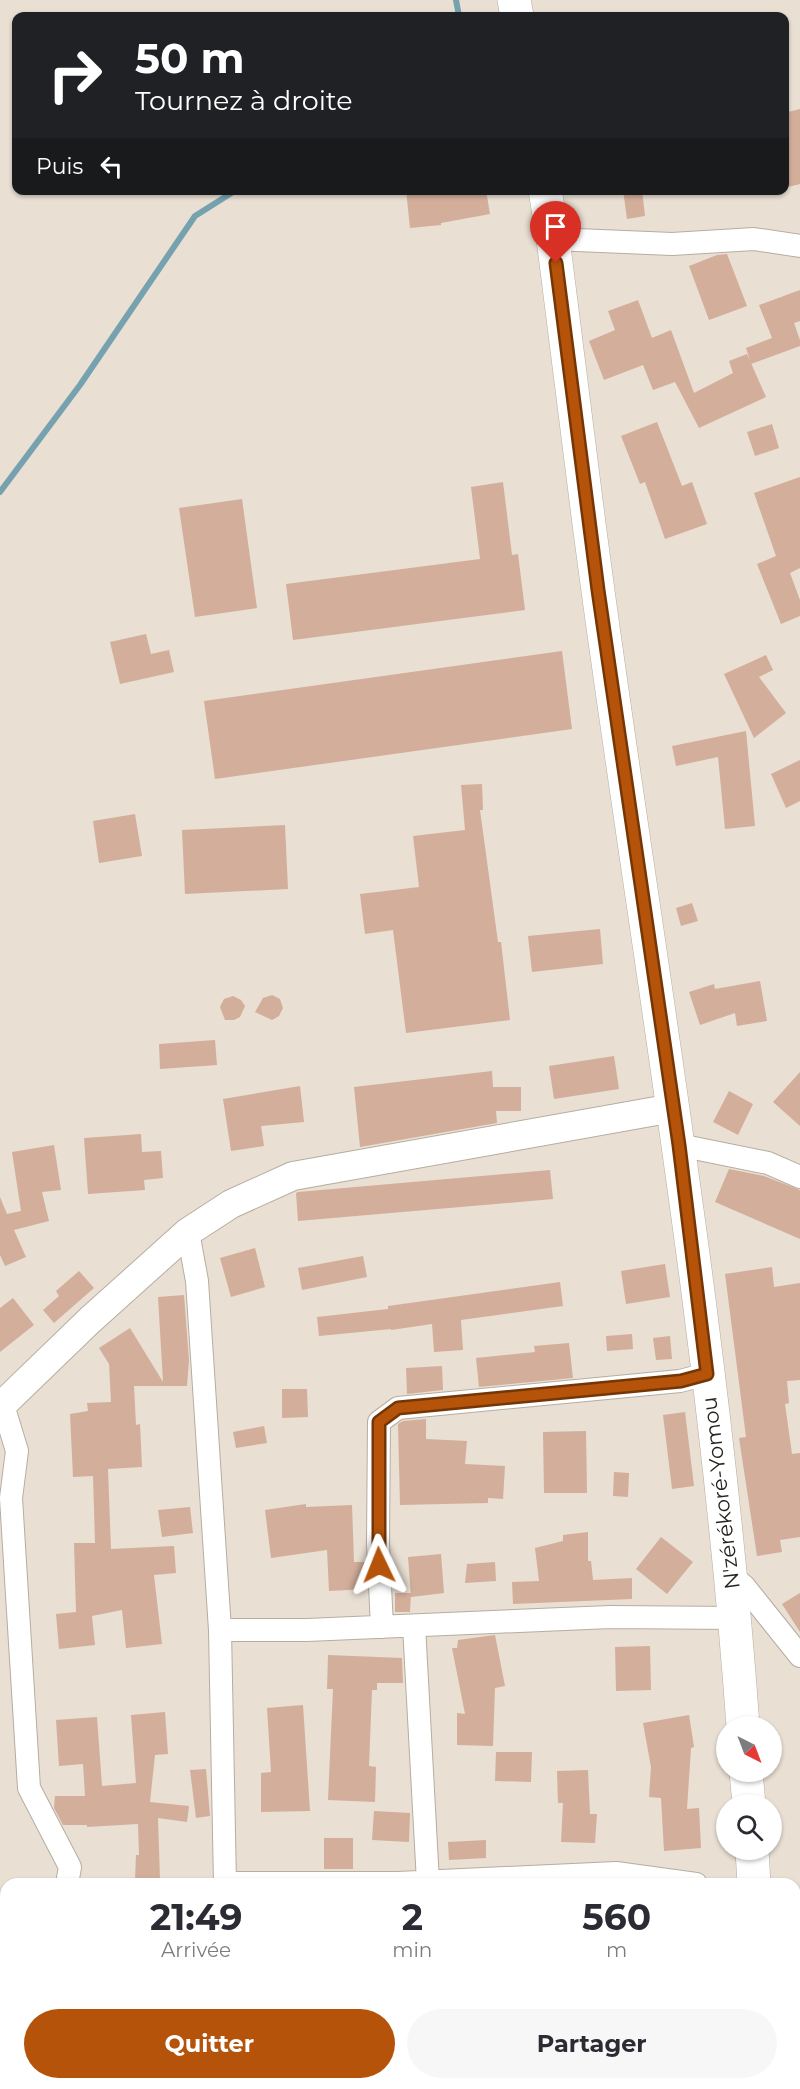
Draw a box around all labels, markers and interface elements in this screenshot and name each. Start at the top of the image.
text: 50 m [135,32,244,84]
icon: right [36,36,114,114]
text: Tournez à droite [135,84,353,117]
icon: left [95,150,128,183]
text: Puis [36,153,83,180]
pin [530,201,581,263]
icon: arrive [539,210,572,243]
street label: N'zérékoré-Yomou [696,1395,745,1591]
position arrow [347,1533,411,1597]
north arrow [716,1716,782,1782]
map controls [716,1716,782,1860]
button: search [716,1794,782,1860]
text: 21:49 [150,1895,242,1939]
text: 2 [402,1895,423,1939]
text: 560 [582,1895,651,1939]
text: Arrivée [161,1938,231,1962]
text: min [392,1938,432,1962]
text: m [606,1938,627,1962]
button: Quitter [24,2009,395,2078]
button: Partager [407,2009,777,2078]

